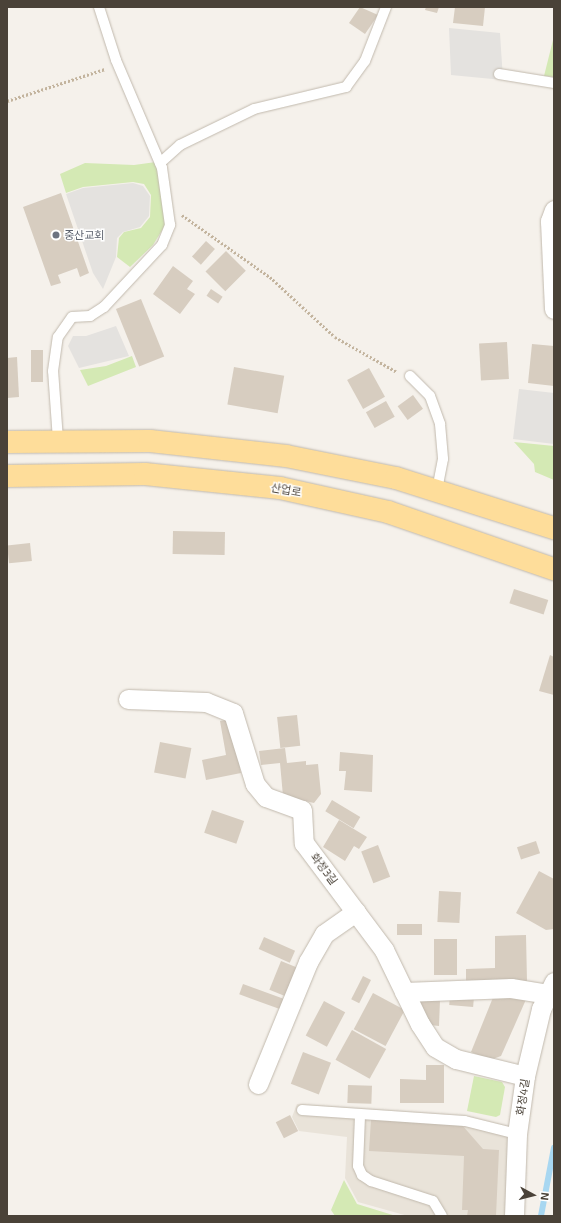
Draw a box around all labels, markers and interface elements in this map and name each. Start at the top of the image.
place label: 중산교회 [64,228,104,242]
marker: 중산교회 [51,230,61,240]
street label: 산업로 [270,481,302,499]
street label: 화정3길 [308,850,340,888]
street label: 화정4길 [514,1078,532,1116]
north arrow [513,1175,553,1215]
text: N [538,1192,552,1201]

